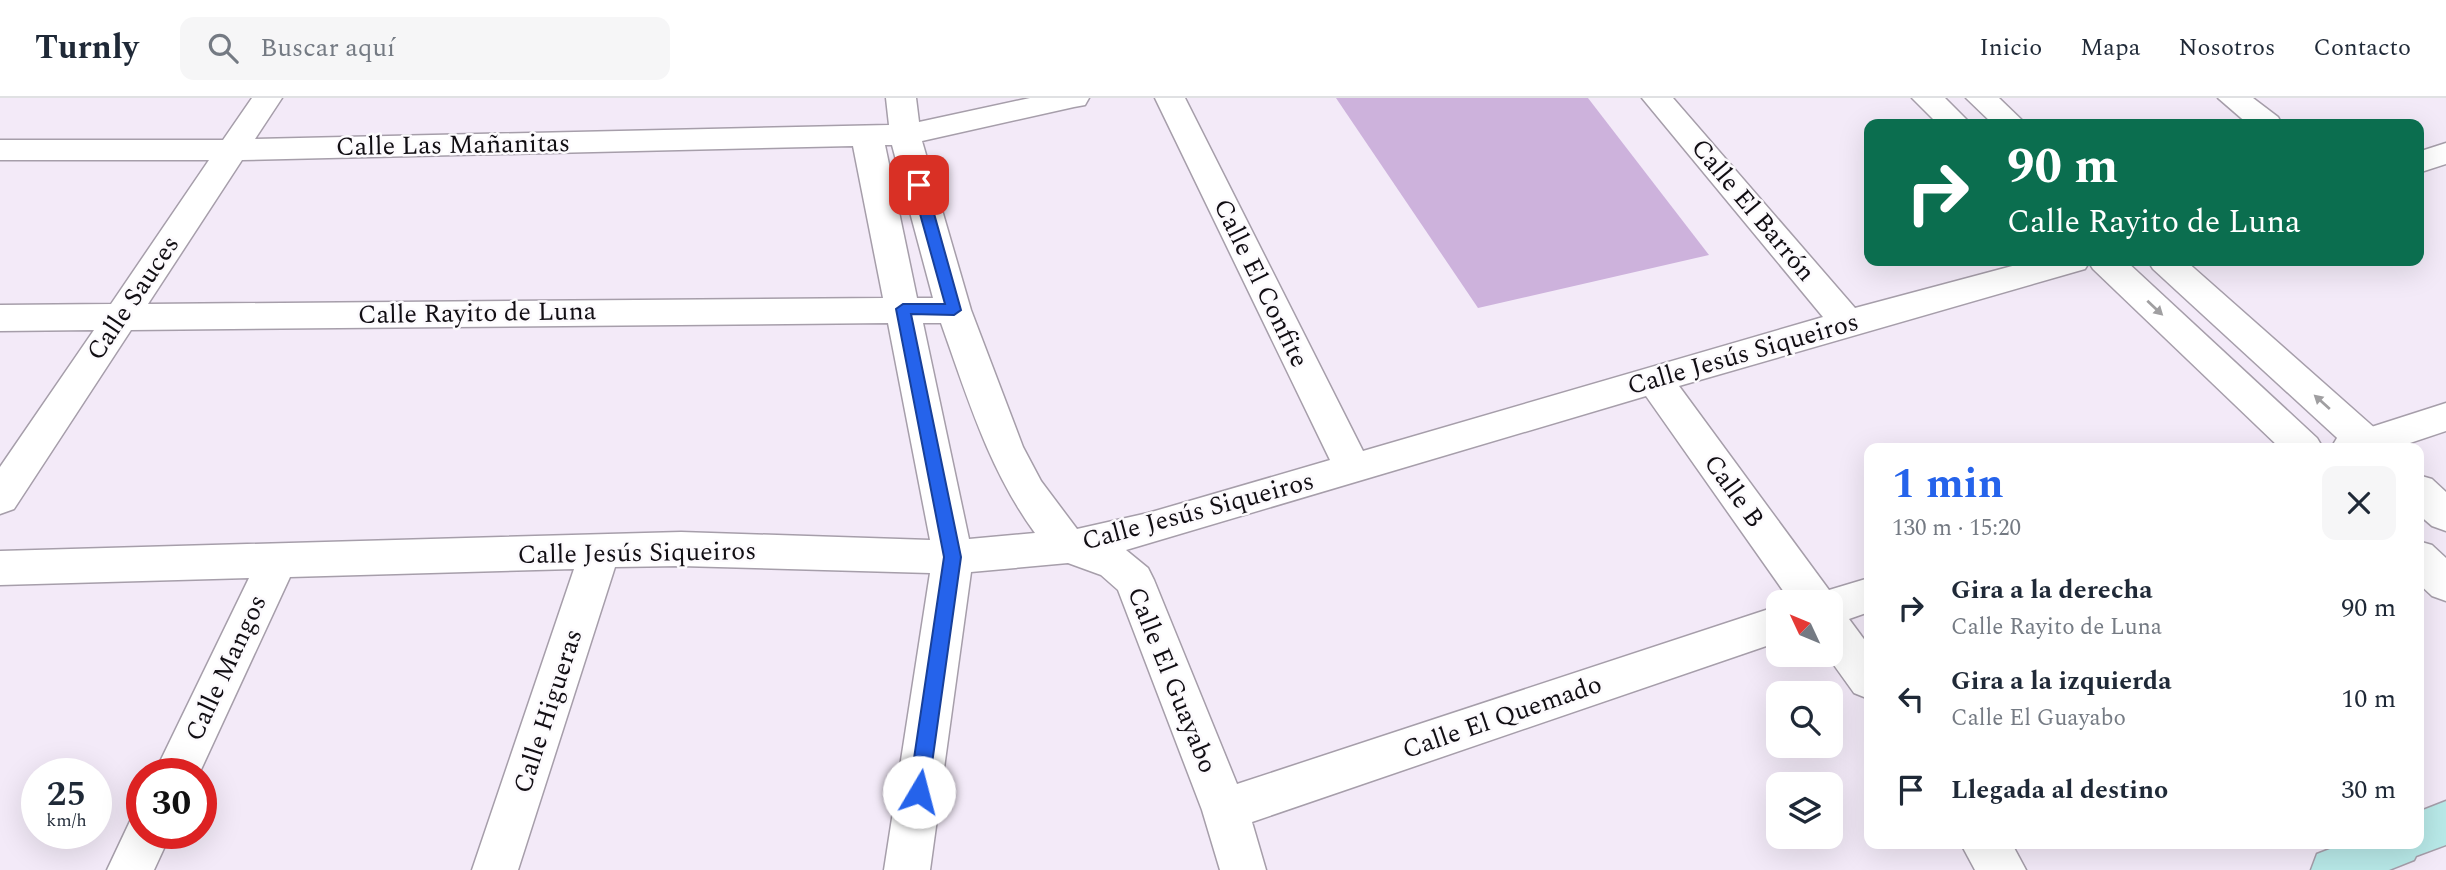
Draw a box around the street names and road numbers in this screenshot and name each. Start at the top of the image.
street label: Calle Las Mañanitas [335,123,571,167]
street label: Calle El Barrón [1681,130,1825,290]
street label: Calle El Confite [1203,192,1319,374]
street label: Calle Sauces [76,227,190,369]
street label: Calle Rayito de Luna [357,291,597,335]
street label: Calle Jesús Siqueiros [1623,302,1863,406]
street label: Calle B [1693,446,1775,536]
street label: Calle Jesús Siqueiros [1077,461,1319,561]
street label: Calle Jesús Siqueiros [517,531,757,575]
street label: Calle El Guayabo [1116,581,1228,779]
street label: Calle Mangos [175,588,277,748]
street label: Calle Higueras [503,624,593,798]
street label: Calle El Quemado [1397,664,1607,770]

